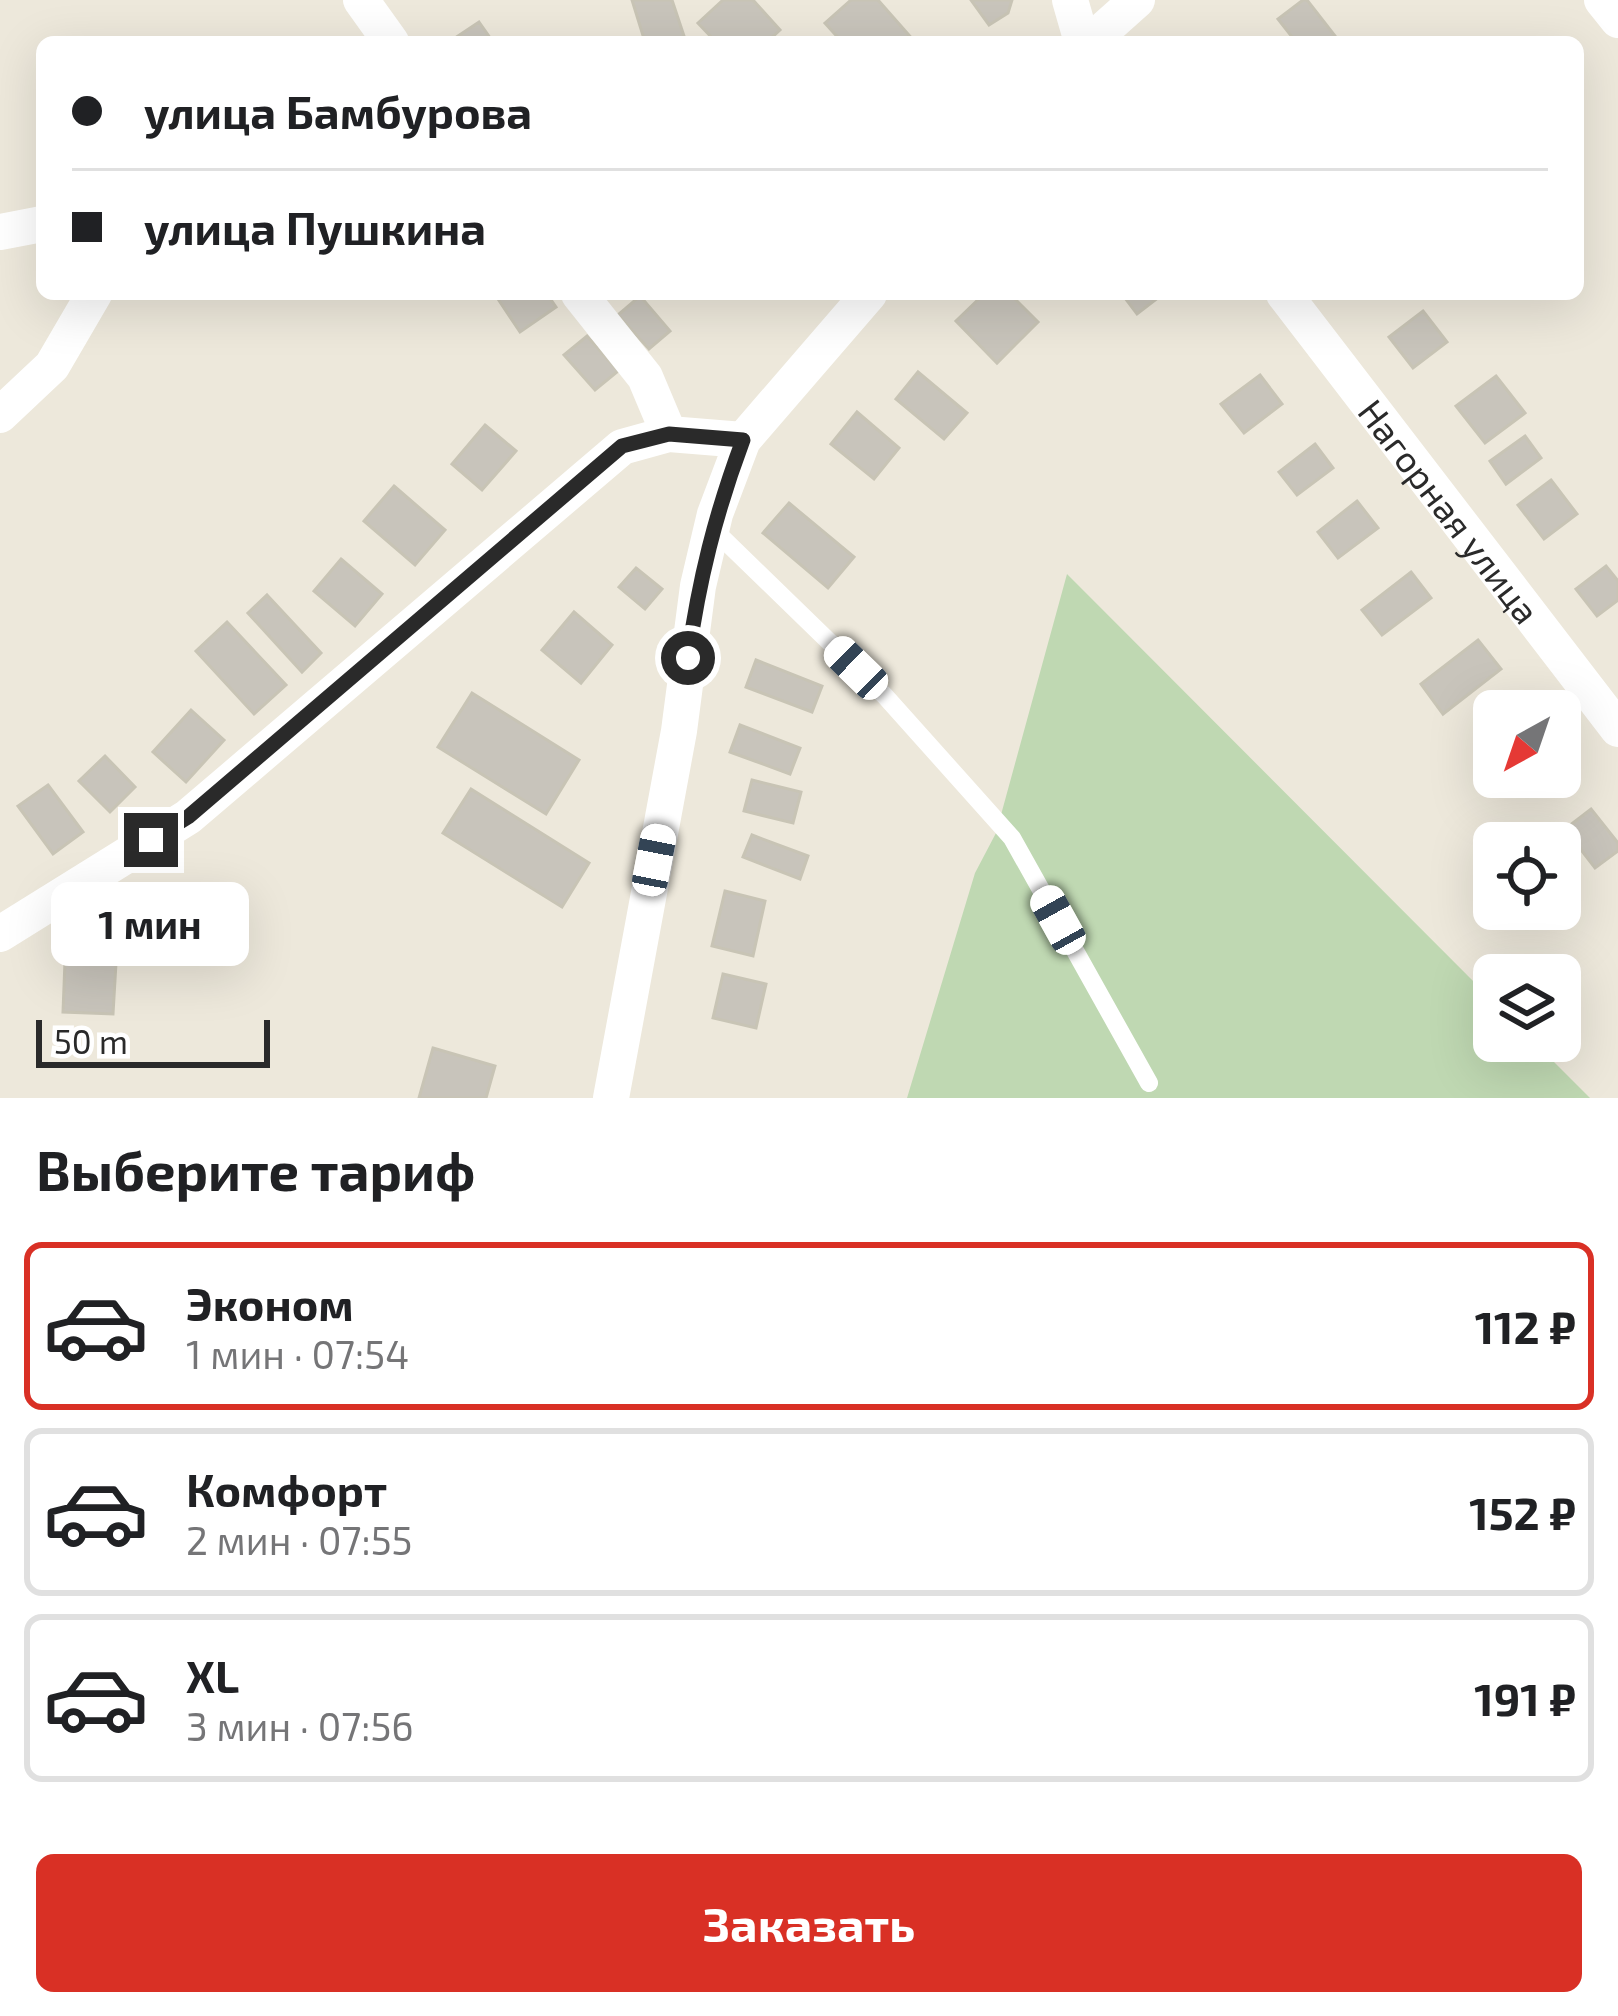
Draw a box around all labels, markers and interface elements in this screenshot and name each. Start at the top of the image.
text: улица Бамбурова [144,84,532,138]
text: улица Пушкина [144,200,486,254]
street label: Нагорная улица [1351,390,1550,631]
car [818,630,894,706]
route start [661,631,715,685]
north arrow [1473,690,1581,798]
map controls [1473,690,1581,1062]
route end [124,813,178,867]
car [629,821,679,899]
button: locate [1473,822,1581,930]
car [1025,880,1091,960]
callout: 1 мин [52,882,250,966]
text: 1 мин [98,900,202,947]
button: layers [1473,954,1581,1062]
scale bar [36,1014,270,1067]
text: 50 m [54,1021,128,1061]
text: Выберите тариф [36,1137,475,1202]
icon: car [42,1272,150,1380]
text: Эконом [186,1276,354,1330]
text: 112 ₽ [1475,1299,1576,1353]
text: 1 мин · 07:54 [186,1330,409,1377]
icon: car [42,1458,150,1566]
text: Комфорт [186,1462,387,1516]
text: 152 ₽ [1469,1485,1576,1539]
text: 2 мин · 07:55 [186,1516,412,1563]
icon: car [42,1644,150,1752]
text: XL [186,1648,239,1702]
text: 191 ₽ [1474,1671,1576,1725]
text: 3 мин · 07:56 [186,1702,414,1749]
button: Заказать [36,1854,1582,1992]

